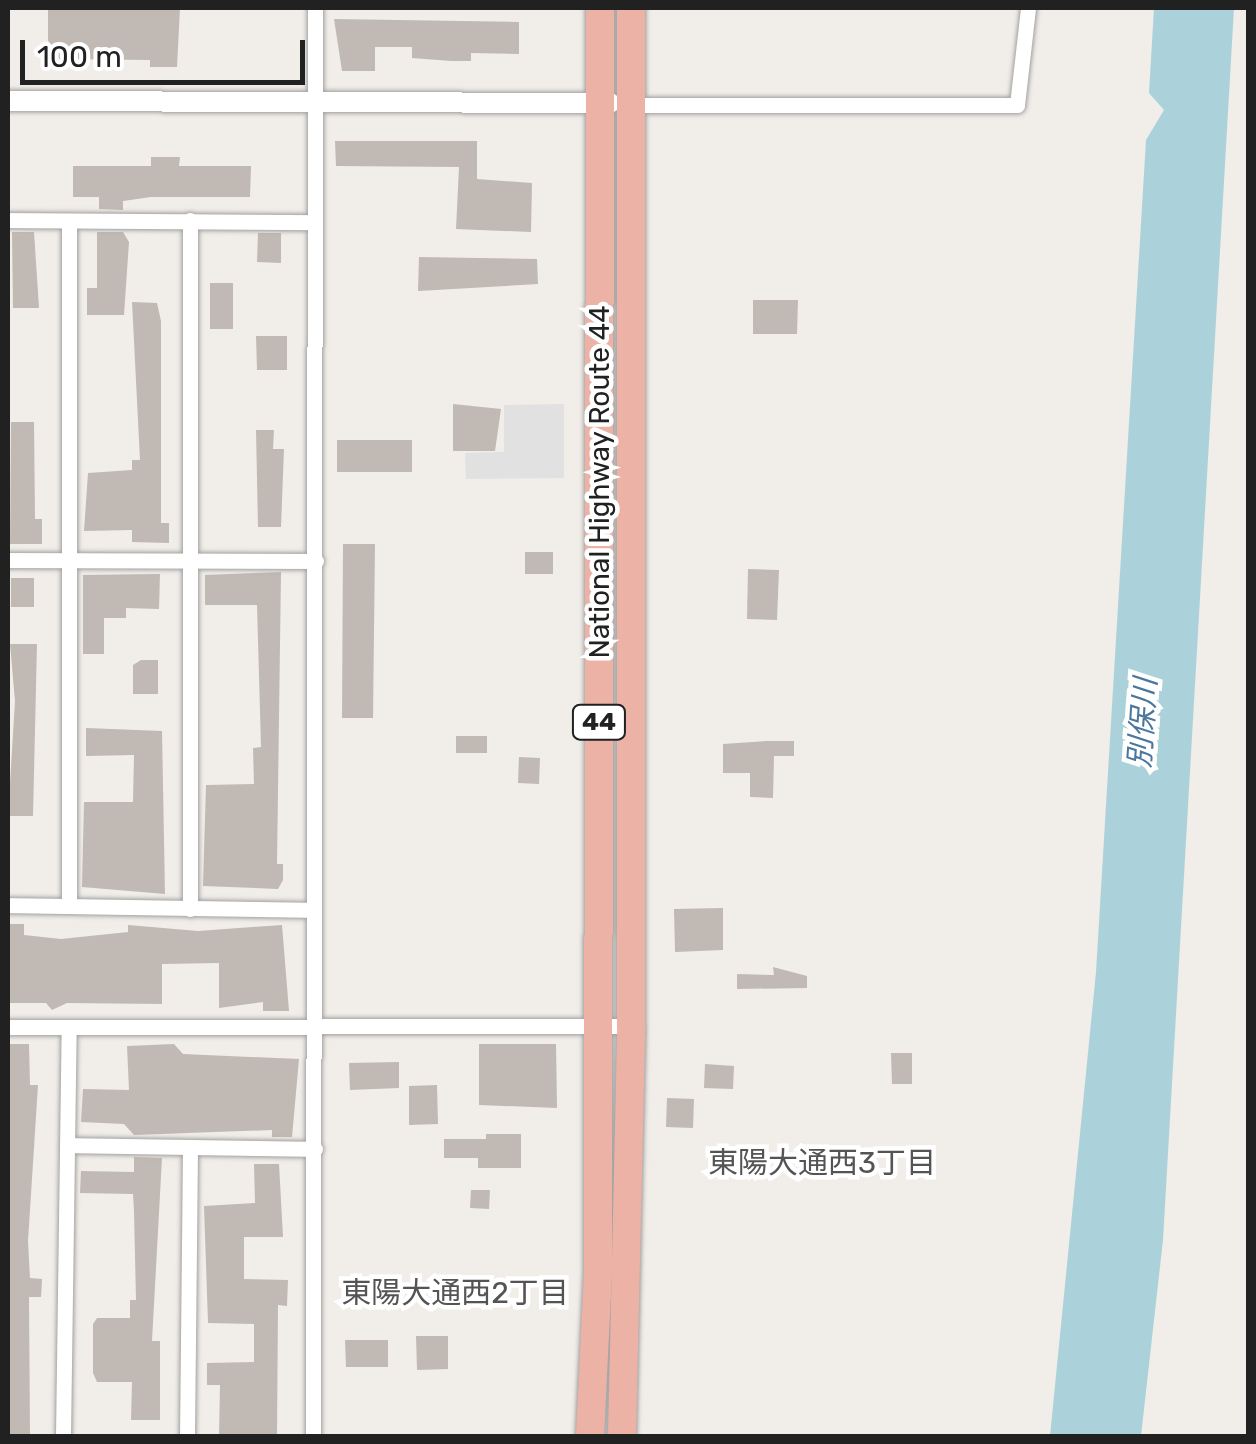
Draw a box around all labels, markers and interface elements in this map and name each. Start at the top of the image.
scale bar [25,20,310,82]
text: 100 m [37,39,122,75]
street label: National Highway Route 44 [583,305,617,659]
water label: 別保川 [1122,677,1164,769]
road number: 44 [572,702,626,742]
district label: 東陽大通西3丁目 [708,1145,936,1181]
district label: 東陽大通西2丁目 [341,1275,569,1311]

